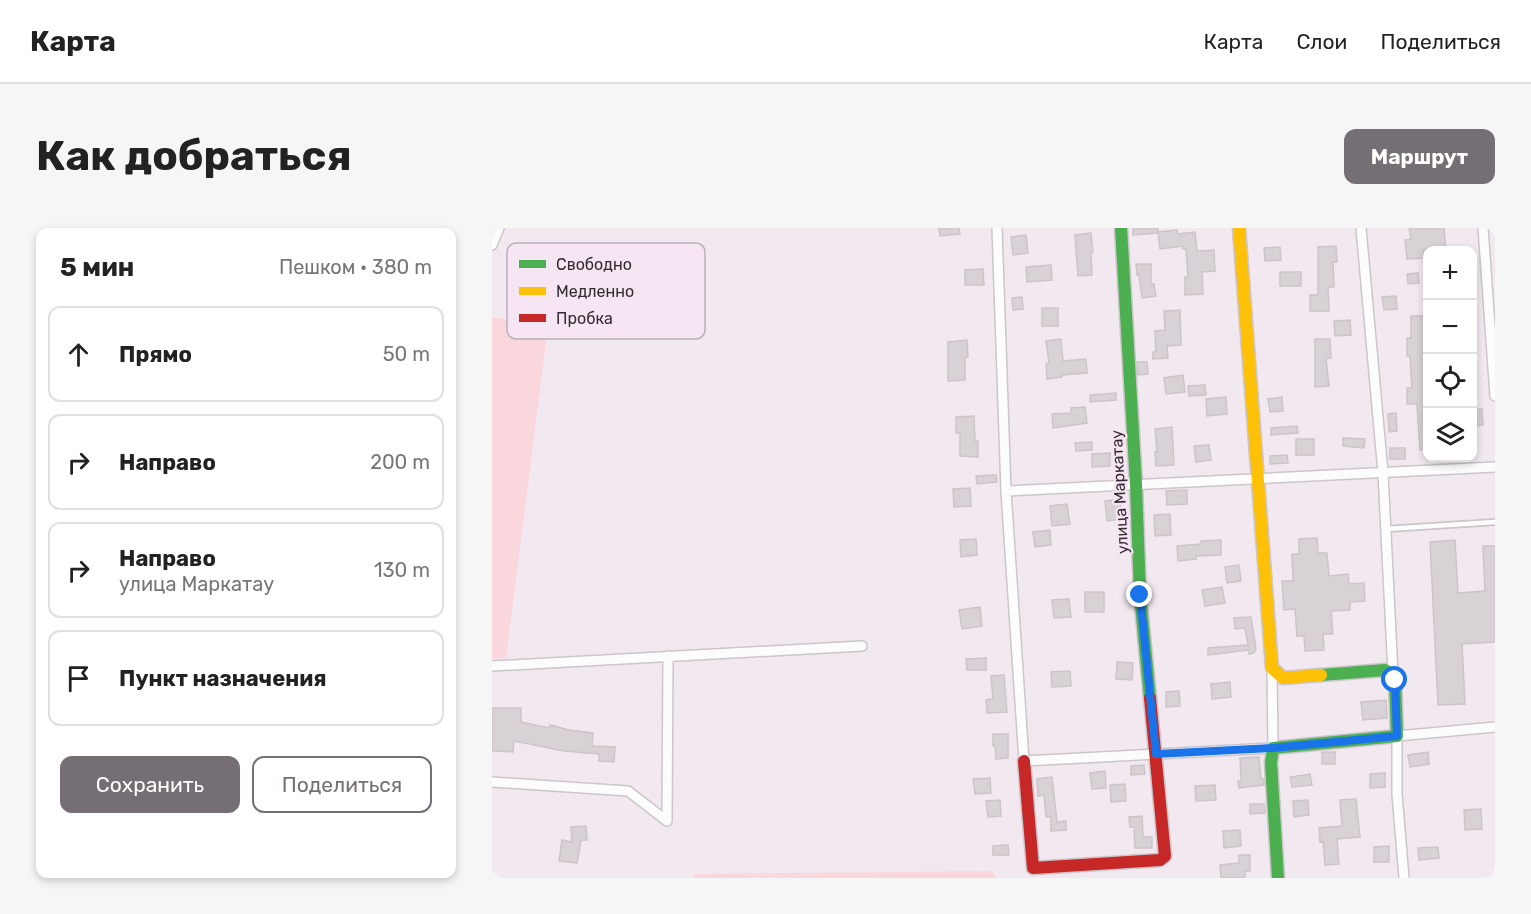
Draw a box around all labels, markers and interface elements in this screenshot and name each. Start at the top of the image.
text: Карта [30,25,116,58]
text: Карта [1203,29,1263,54]
text: Слои [1296,29,1347,54]
text: Поделиться [1380,29,1501,54]
button: Маршрут [1344,129,1495,184]
text: Как добраться [36,131,352,181]
legend [507,243,705,339]
map controls [1423,246,1477,462]
button: + [1423,246,1477,300]
text: 5 мин [60,252,134,283]
text: Пешком · 380 m [279,255,432,279]
text: Свободно [556,255,632,274]
text: Медленно [556,282,634,301]
button: − [1423,300,1477,354]
text: Пробка [556,309,613,328]
icon: ahead [62,338,95,371]
text: Прямо [119,341,192,368]
text: 50 m [383,342,430,366]
button: locate [1423,354,1477,408]
button: layers [1423,408,1477,462]
street label: улица Маркатау [1107,429,1132,554]
icon: right [62,446,95,479]
text: Направо [119,449,216,476]
text: 200 m [370,450,430,474]
text: Направо [119,545,216,572]
icon: right [62,554,95,587]
text: 130 m [374,558,430,582]
text: улица Маркатау [119,572,274,596]
route end [1126,581,1152,607]
icon: arrive [62,662,95,695]
text: Пункт назначения [119,665,327,692]
route start [1381,666,1407,692]
button: Сохранить [60,756,240,813]
button: Поделиться [252,756,432,813]

